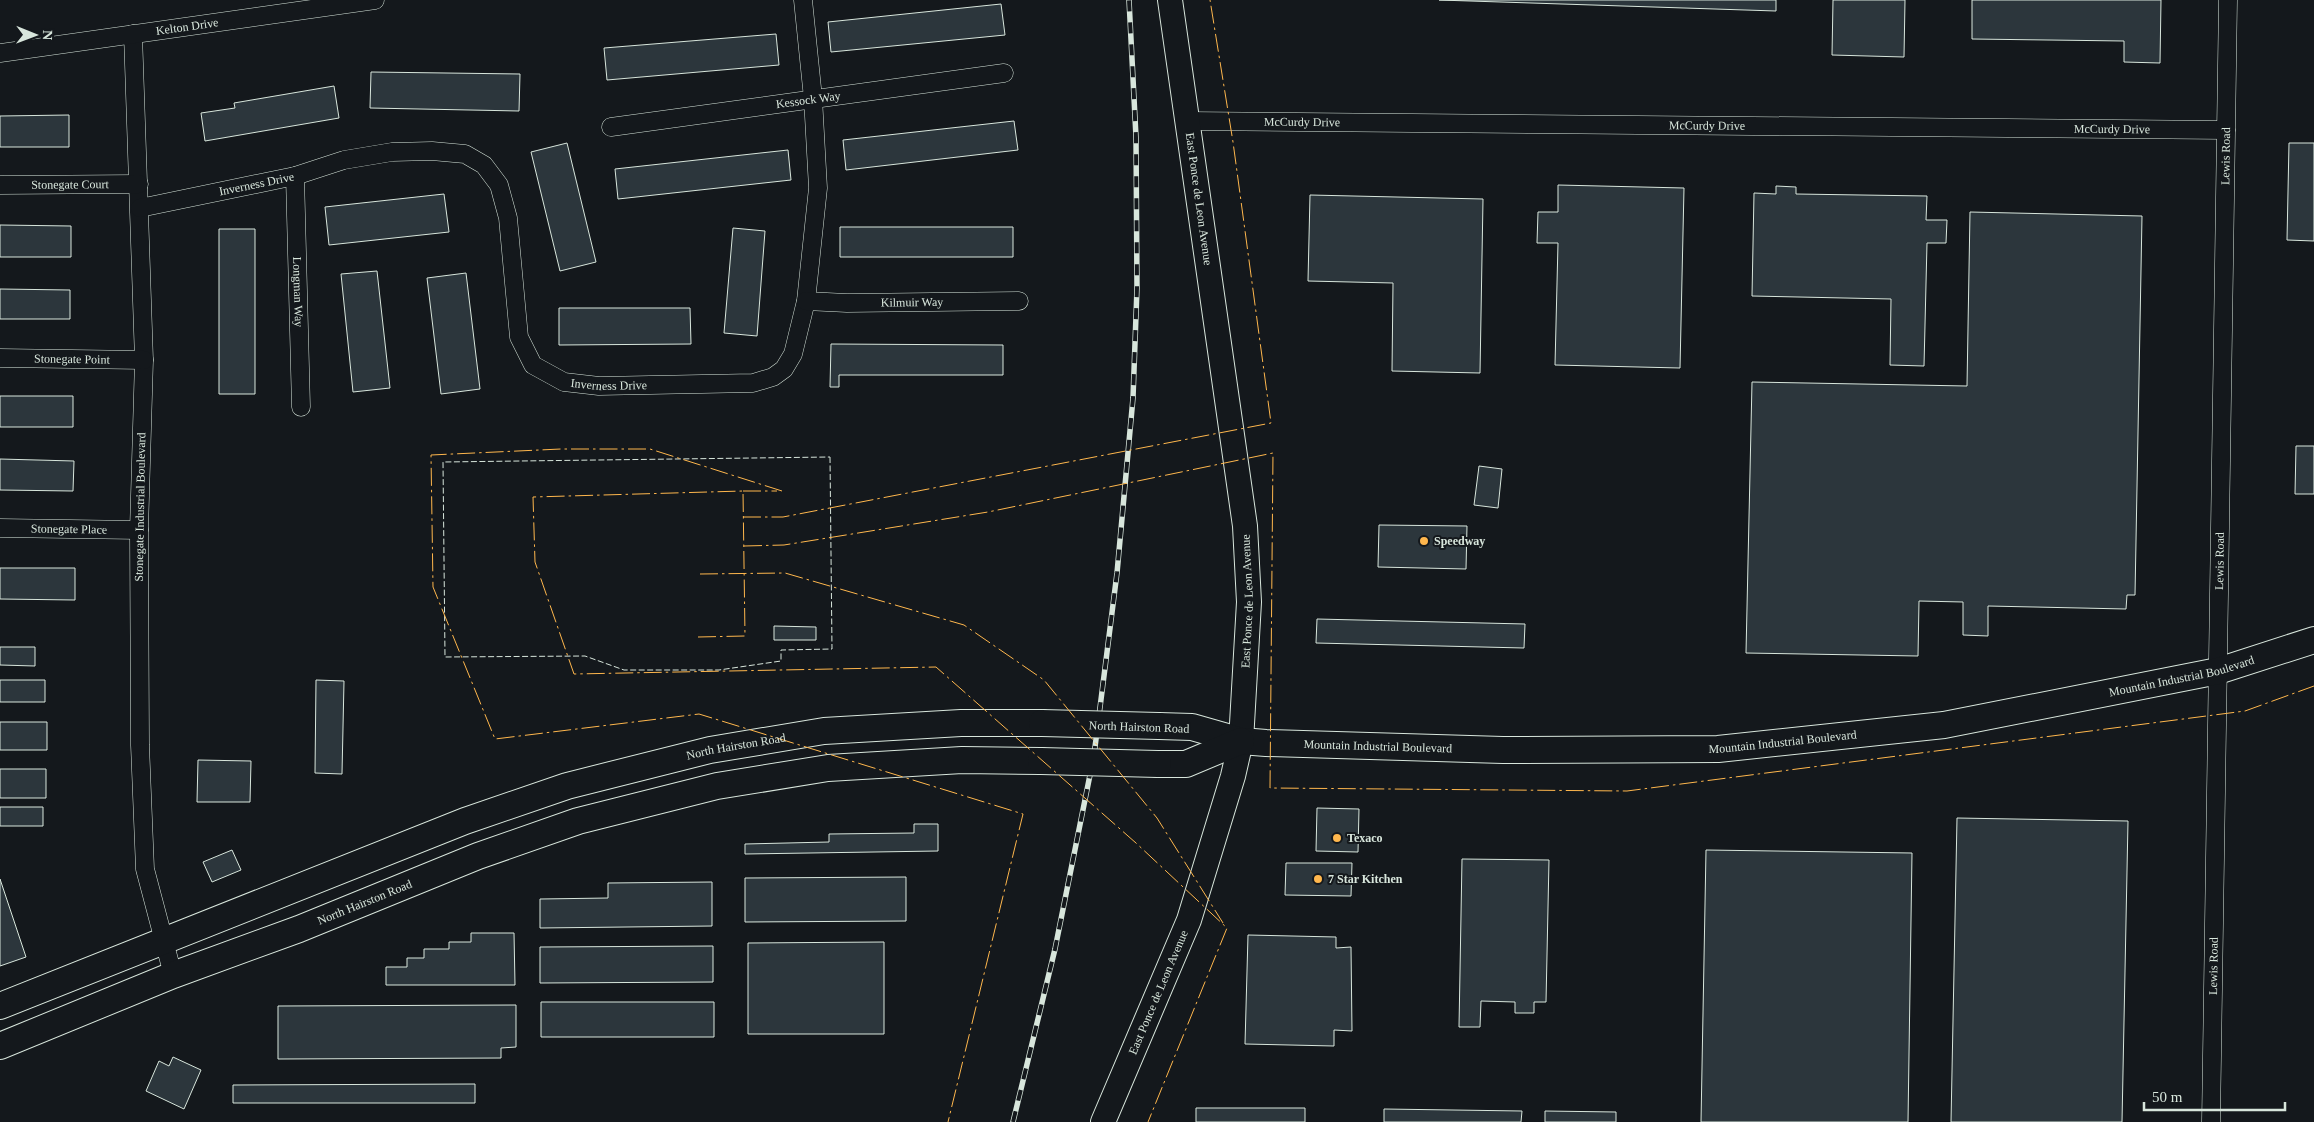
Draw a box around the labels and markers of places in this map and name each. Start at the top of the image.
place label: Speedway [1434,534,1485,548]
marker: Speedway [1418,535,1430,547]
place label: Texaco [1347,831,1383,845]
marker: Texaco [1331,832,1343,844]
place label: 7 Star Kitchen [1328,872,1403,886]
marker: 7 Star Kitchen [1312,873,1324,885]

